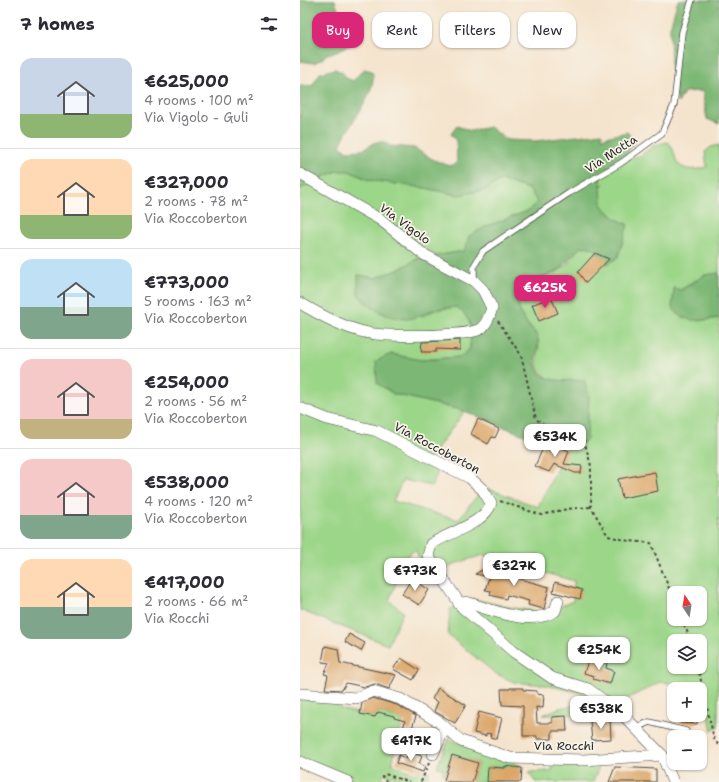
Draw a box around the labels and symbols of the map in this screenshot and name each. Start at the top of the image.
street label: Via Motta [582,131,641,177]
street label: Via Vigolo [376,200,434,248]
pin: €625K [517,275,573,309]
street label: Via Roccoberton [391,419,483,477]
pin: €534K [527,424,583,458]
pin: €327K [486,553,542,587]
pin: €773K [387,558,443,592]
north arrow [667,586,707,626]
pin: €254K [571,637,627,671]
pin: €538K [573,696,629,730]
pin: €417K [383,728,439,762]
street label: Via Rocchi [534,738,594,754]

